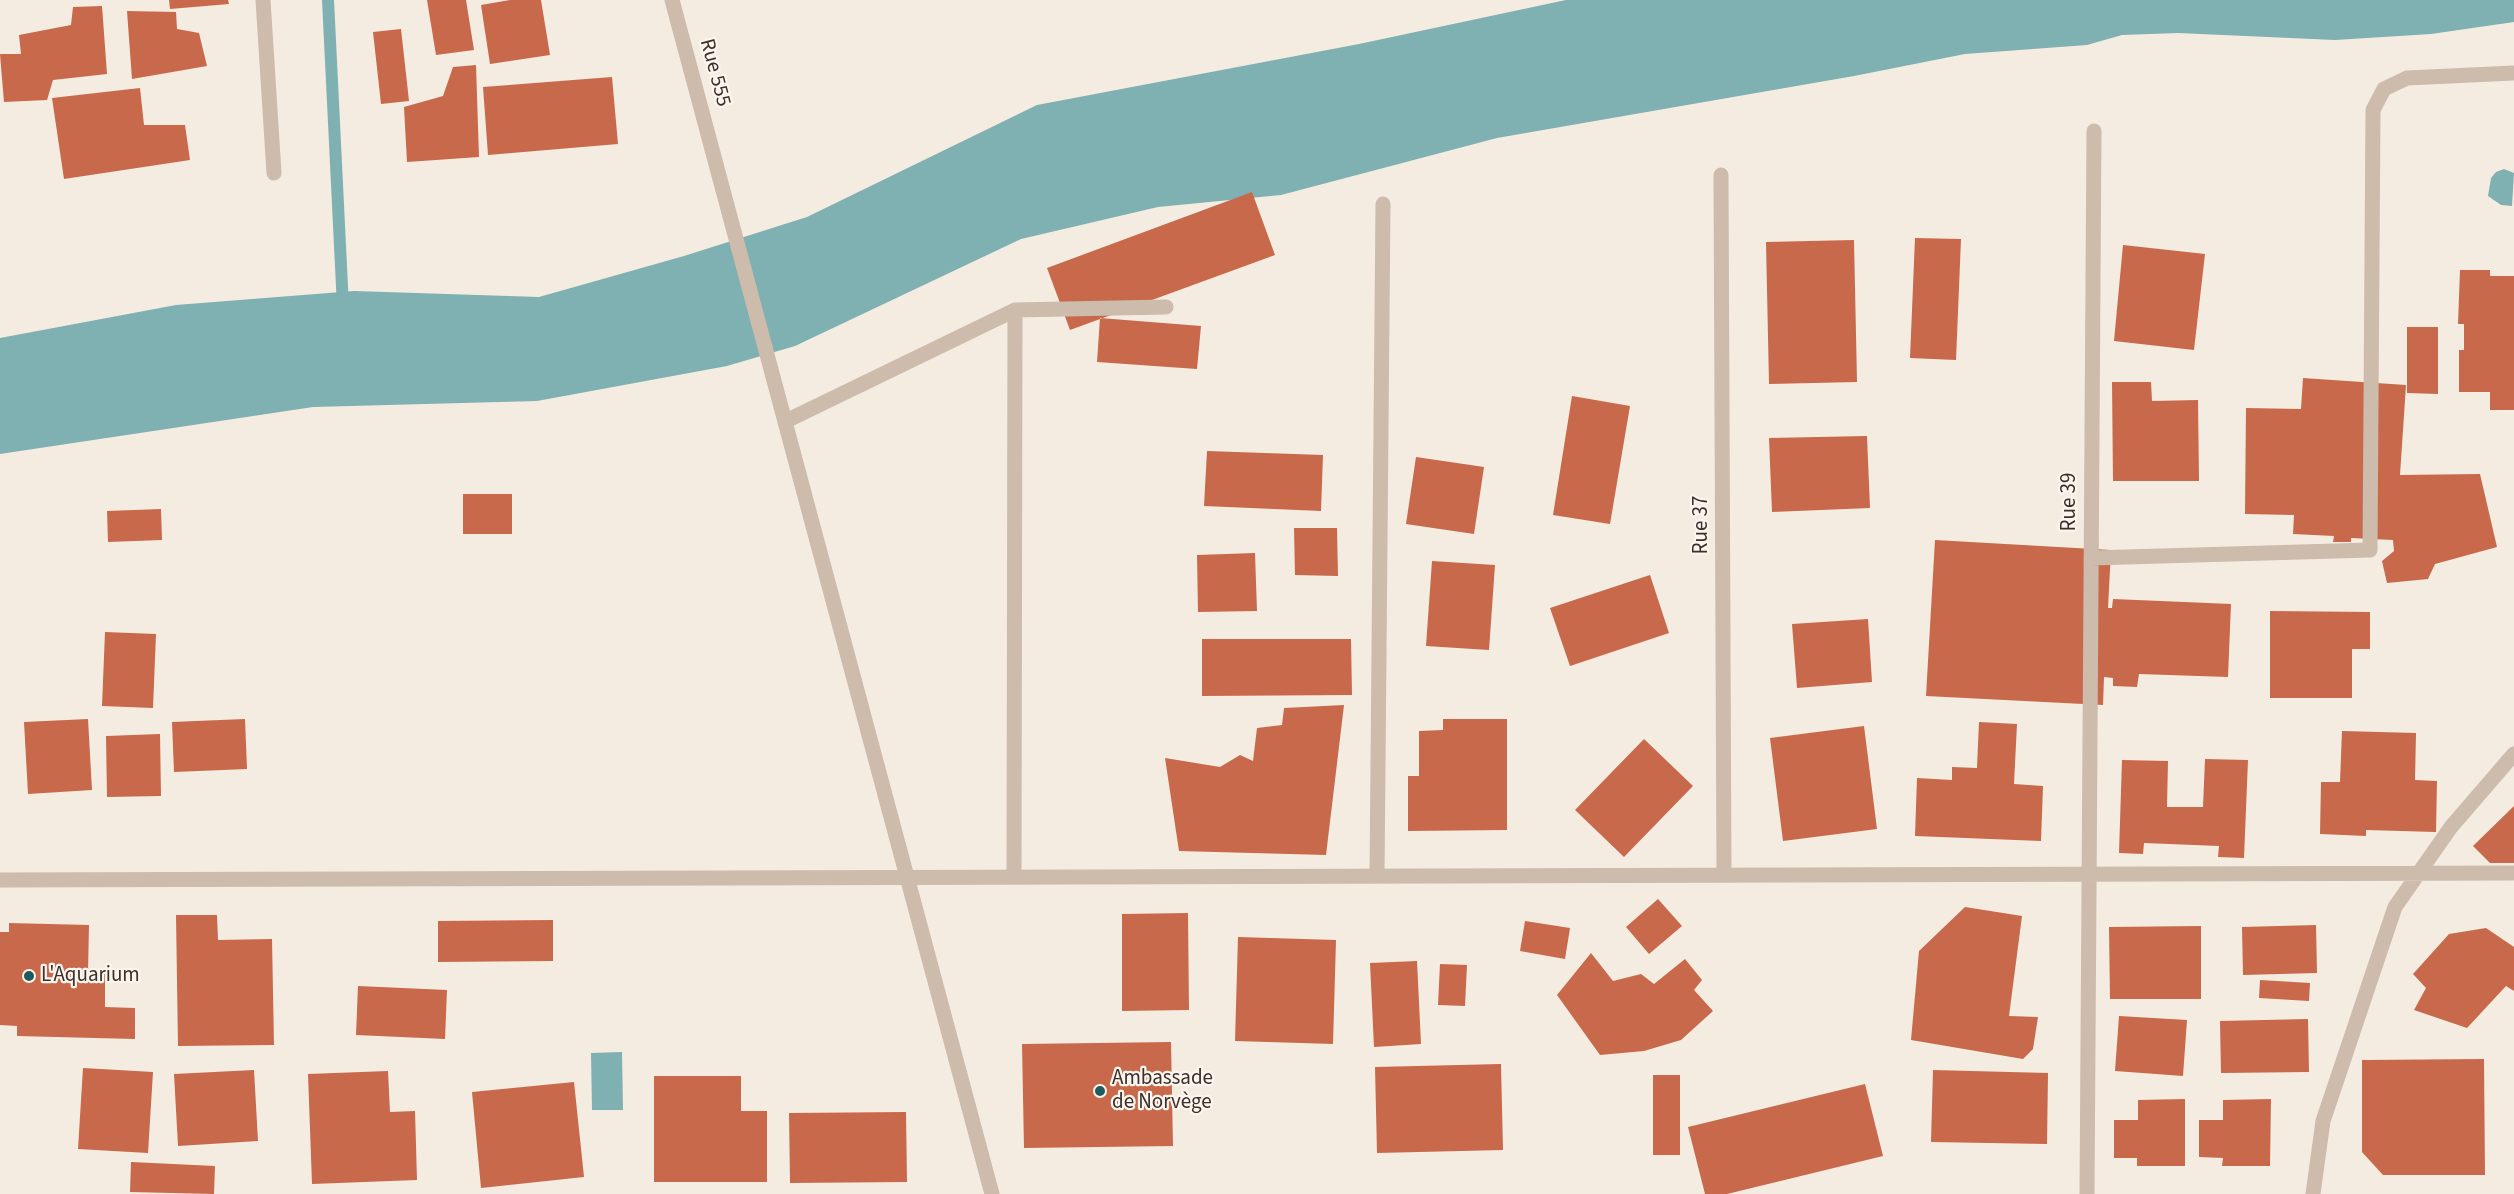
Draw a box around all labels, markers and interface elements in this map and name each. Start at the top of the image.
street label: Rue 555 [693,36,735,110]
street label: Rue 39 [2057,473,2083,531]
street label: Rue 37 [1689,496,1715,554]
place label: L'Aquarium [41,963,140,989]
marker: L'Aquarium [22,969,36,983]
place label: Ambassade de Norvège [1112,1066,1213,1116]
marker: Ambassade de Norvège [1093,1084,1107,1098]

